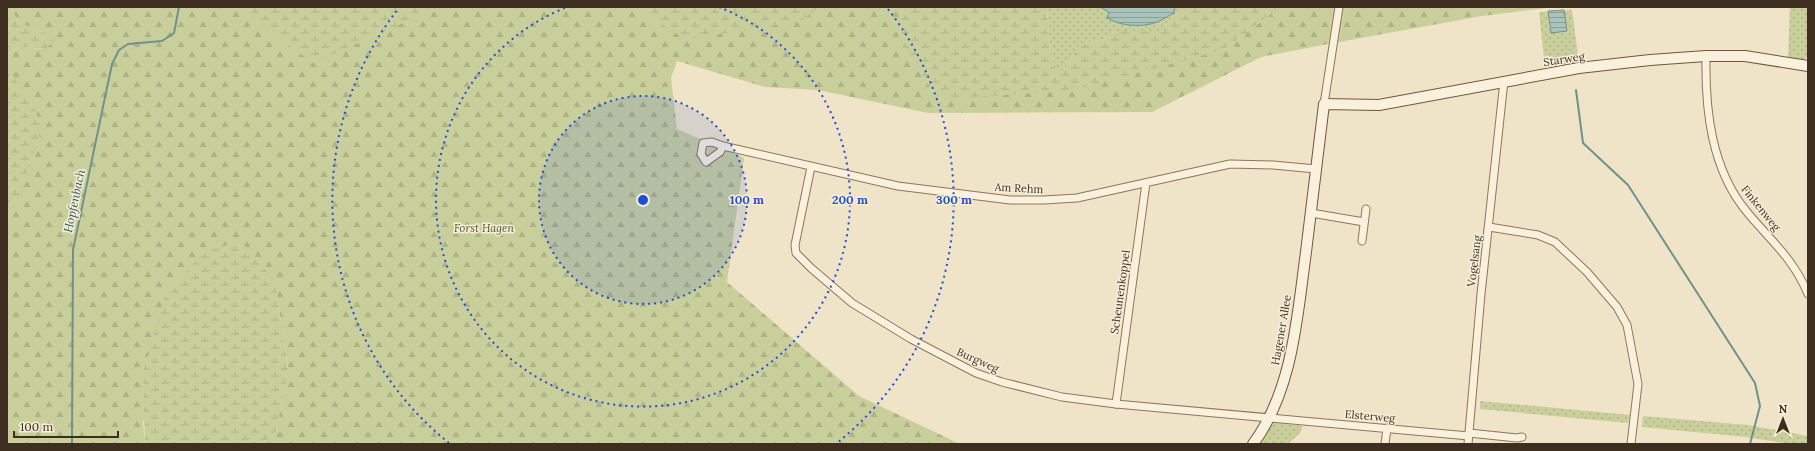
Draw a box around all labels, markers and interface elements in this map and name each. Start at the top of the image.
street label: Starweg [1542,49,1587,69]
water label: Hopfenbach [60,168,88,234]
street label: Am Rehm [993,180,1044,196]
street label: Finkenweg [1738,182,1784,234]
text: 100 m [730,192,764,207]
text: 200 m [832,192,868,207]
text: 300 m [936,192,972,207]
centre of rings [636,193,650,207]
park label: Forst Hagen [454,221,514,235]
street label: Vogelsang [1464,234,1484,289]
street label: Scheunenkoppel [1107,249,1133,335]
street label: Hagener Allee [1268,294,1294,366]
street label: Burgweg [955,344,1002,376]
north arrow [1763,399,1803,439]
text: N [1779,402,1788,416]
street label: Elsterweg [1344,407,1397,425]
scale bar [14,413,118,439]
text: 100 m [20,419,53,434]

